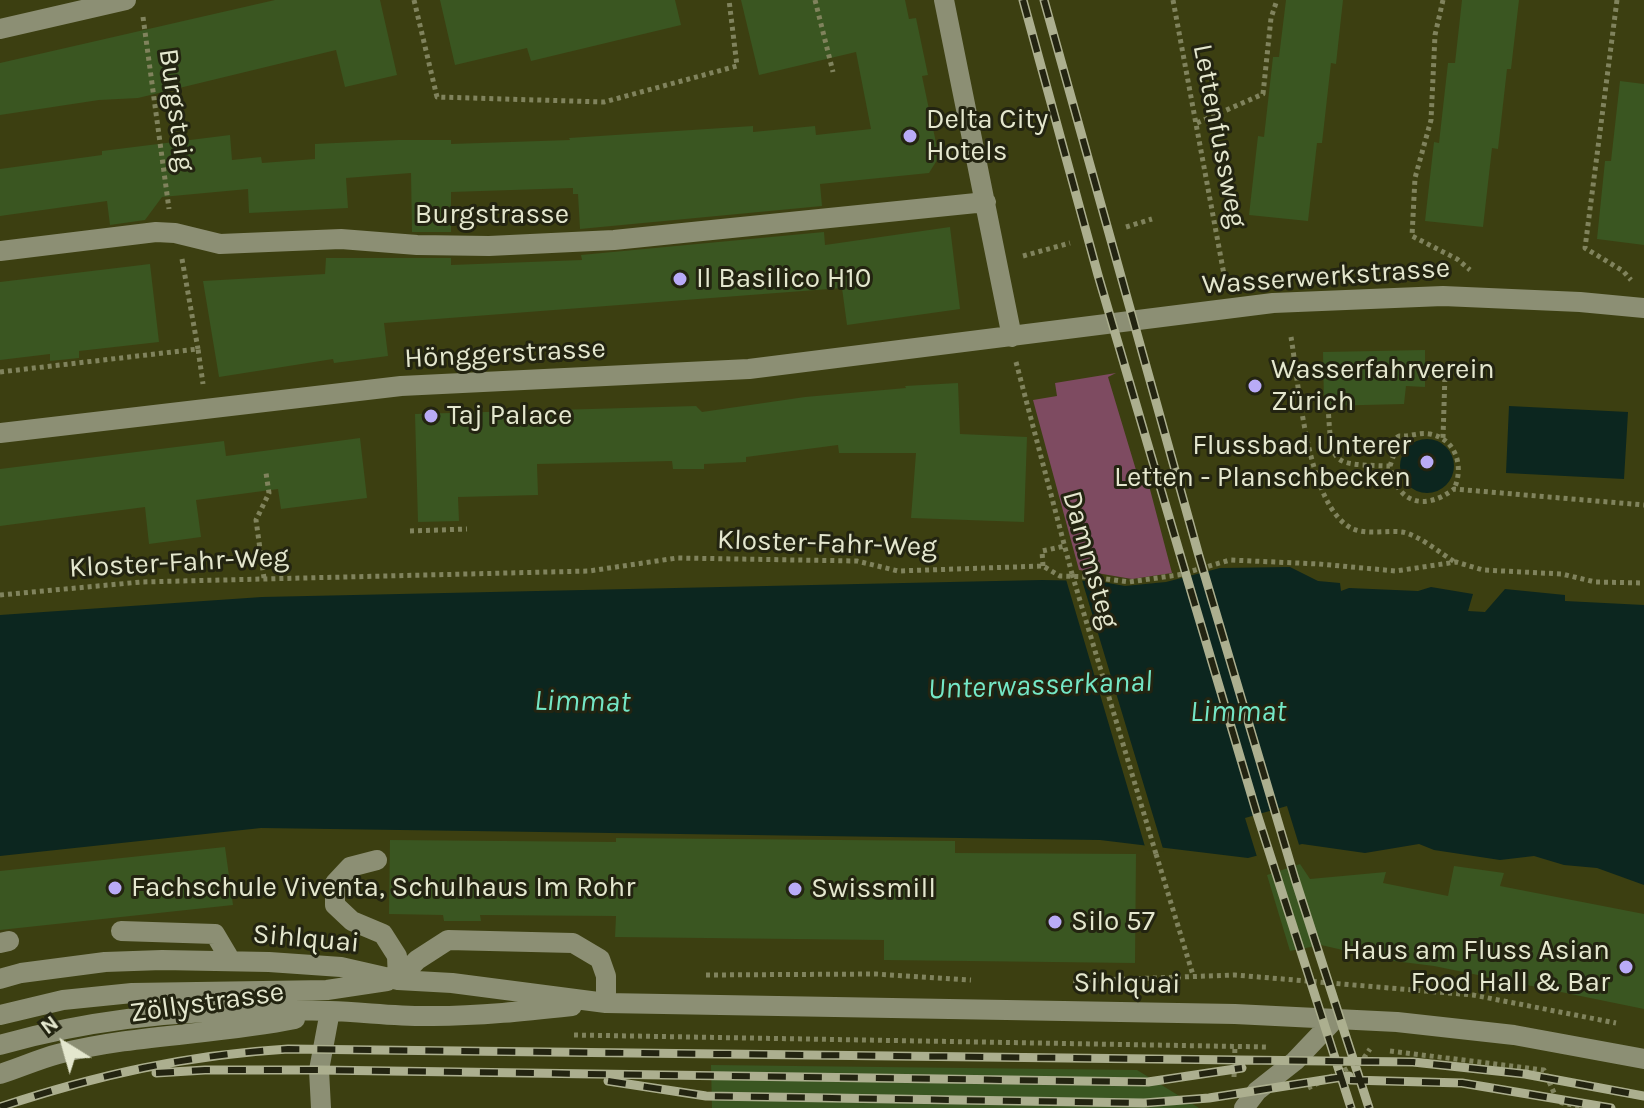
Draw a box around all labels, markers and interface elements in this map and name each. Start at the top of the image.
street label: Lettenfussweg [1185,41,1253,231]
street label: Burgsteig [151,46,201,174]
place label: Delta City Hotels [926,103,1048,169]
marker: Delta City Hotels [901,127,919,145]
street label: Burgstrasse [415,198,569,232]
street label: Wasserwerkstrasse [1201,252,1451,302]
place label: Il Basilico H10 [696,262,871,296]
marker: Il Basilico H10 [671,270,689,288]
street label: Hönggerstrasse [403,332,607,376]
place label: Wasserfahrverein Zürich [1271,353,1495,419]
marker: Wasserfahrverein Zürich [1246,377,1264,395]
place label: Taj Palace [447,399,572,433]
marker: Taj Palace [422,407,440,425]
place label: Flussbad Unterer Letten - Planschbecken [1114,429,1411,495]
marker: Flussbad Unterer Letten - Planschbecken [1418,453,1436,471]
street label: Dammsteg [1054,487,1126,633]
street label: Kloster-Fahr-Weg [716,523,938,565]
street label: Kloster-Fahr-Weg [68,540,290,586]
water label: Unterwasserkanal [927,664,1153,708]
water label: Limmat [533,683,631,721]
water label: Limmat [1190,694,1286,730]
place label: Fachschule Viventa, Schulhaus Im Rohr [131,871,635,905]
place label: Swissmill [811,872,936,906]
marker: Fachschule Viventa, Schulhaus Im Rohr [106,879,124,897]
marker: Swissmill [786,880,804,898]
place label: Silo 57 [1071,905,1155,939]
marker: Silo 57 [1046,913,1064,931]
street label: Sihlquai [251,918,361,960]
place label: Haus am Fluss Asian Food Hall & Bar [1342,934,1610,1000]
marker: Haus am Fluss Asian Food Hall & Bar [1617,958,1635,976]
street label: Sihlquai [1073,966,1181,1002]
street label: Zöllystrasse [128,976,286,1030]
north arrow [24,1004,104,1084]
text: N [35,1010,64,1040]

